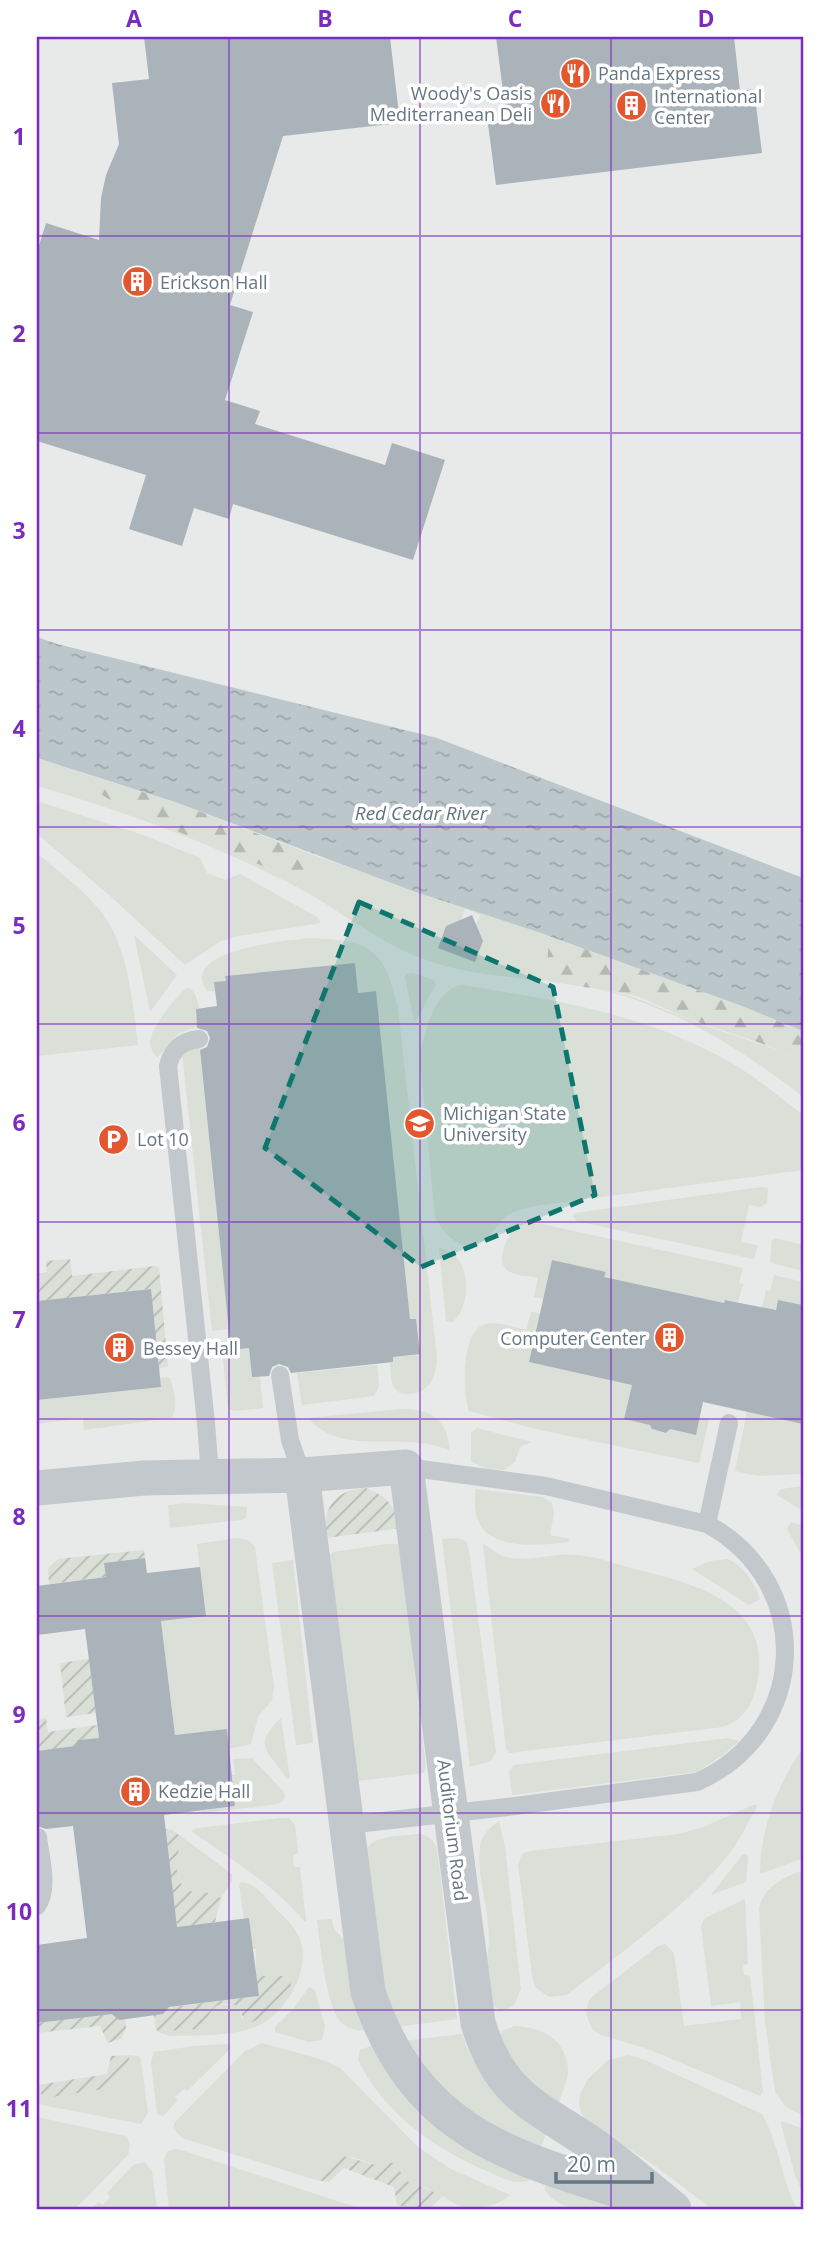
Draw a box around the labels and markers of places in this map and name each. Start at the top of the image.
restaurant icon: Panda Express [558,56,592,90]
place label: Panda Express [598,61,721,85]
place label: Woody's Oasis Mediterranean Deli [370,81,532,126]
place label: International Center [654,84,762,129]
restaurant icon: Woody's Oasis Mediterranean Deli [538,86,572,120]
building icon: International Center [614,89,648,123]
building icon: Erickson Hall [120,265,154,299]
place label: Erickson Hall [160,270,267,294]
place label: Michigan State University [443,1101,566,1146]
school or university icon: Michigan State University [403,1106,437,1140]
parking icon: Lot 10 [97,1122,131,1156]
place label: Lot 10 [137,1127,189,1151]
building icon: Computer Center [652,1321,686,1355]
place label: Computer Center [500,1326,647,1350]
building icon: Bessey Hall [103,1331,137,1365]
place label: Bessey Hall [143,1336,238,1360]
building icon: Kedzie Hall [118,1774,152,1808]
place label: Kedzie Hall [158,1779,250,1803]

